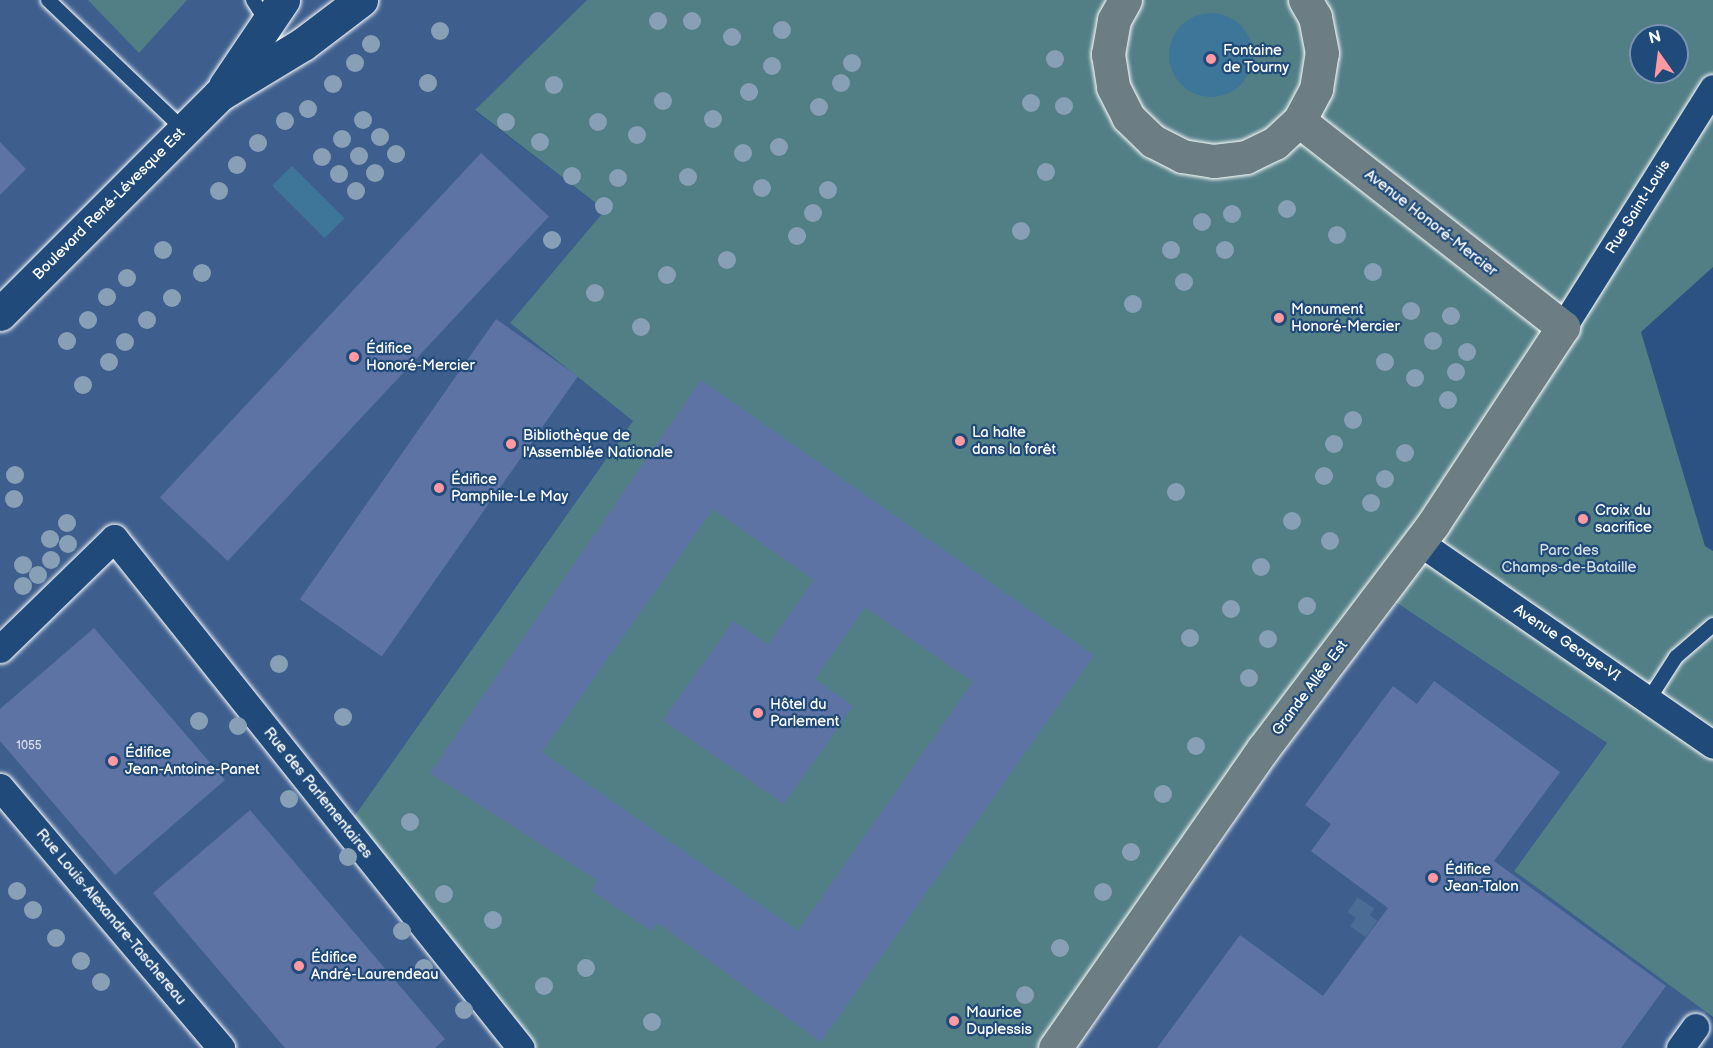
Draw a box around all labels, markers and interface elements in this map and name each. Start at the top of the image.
north arrow [1629,24,1689,84]
text: N [1647,27,1663,49]
place label: Fontaine de Tourny [1223,41,1289,76]
marker: Fontaine de Tourny [1204,52,1218,66]
street label: Boulevard René-Lévesque Est [29,124,189,284]
street label: Rue Saint-Louis [1602,157,1674,257]
street label: Avenue Honoré-Mercier [1361,166,1501,280]
place label: Monument Honoré-Mercier [1291,300,1400,335]
marker: Monument Honoré-Mercier [1272,311,1286,325]
place label: Édifice Honoré-Mercier [366,339,475,374]
marker: Édifice Honoré-Mercier [347,350,361,364]
place label: La halte dans la forêt [972,423,1056,458]
place label: Bibliothèque de l'Assemblée Nationale [523,426,673,461]
marker: La halte dans la forêt [953,434,967,448]
marker: Bibliothèque de l'Assemblée Nationale [504,437,518,451]
place label: Édifice Pamphile-Le May [451,470,568,505]
marker: Édifice Pamphile-Le May [432,481,446,495]
place label: Croix du sacrifice [1595,501,1652,536]
marker: Croix du sacrifice [1576,512,1590,526]
park label: Parc des Champs-de-Bataille [1502,541,1636,576]
street label: Avenue George-VI [1510,601,1624,685]
street label: Grande Allée Est [1268,637,1352,739]
place label: Hôtel du Parlement [770,695,839,730]
marker: Hôtel du Parlement [751,706,765,720]
street label: Rue des Parlementaires [260,724,376,862]
house number: 1055 [16,739,42,753]
place label: Édifice Jean-Antoine-Panet [125,743,260,778]
marker: Édifice Jean-Antoine-Panet [106,754,120,768]
street label: Rue Louis-Alexandre-Taschereau [32,825,190,1009]
place label: Édifice Jean-Talon [1445,860,1519,895]
marker: Édifice Jean-Talon [1426,871,1440,885]
place label: Édifice André-Laurendeau [311,948,439,983]
marker: Édifice André-Laurendeau [292,959,306,973]
place label: Maurice Duplessis [966,1003,1032,1038]
marker: Maurice Duplessis [947,1014,961,1028]

